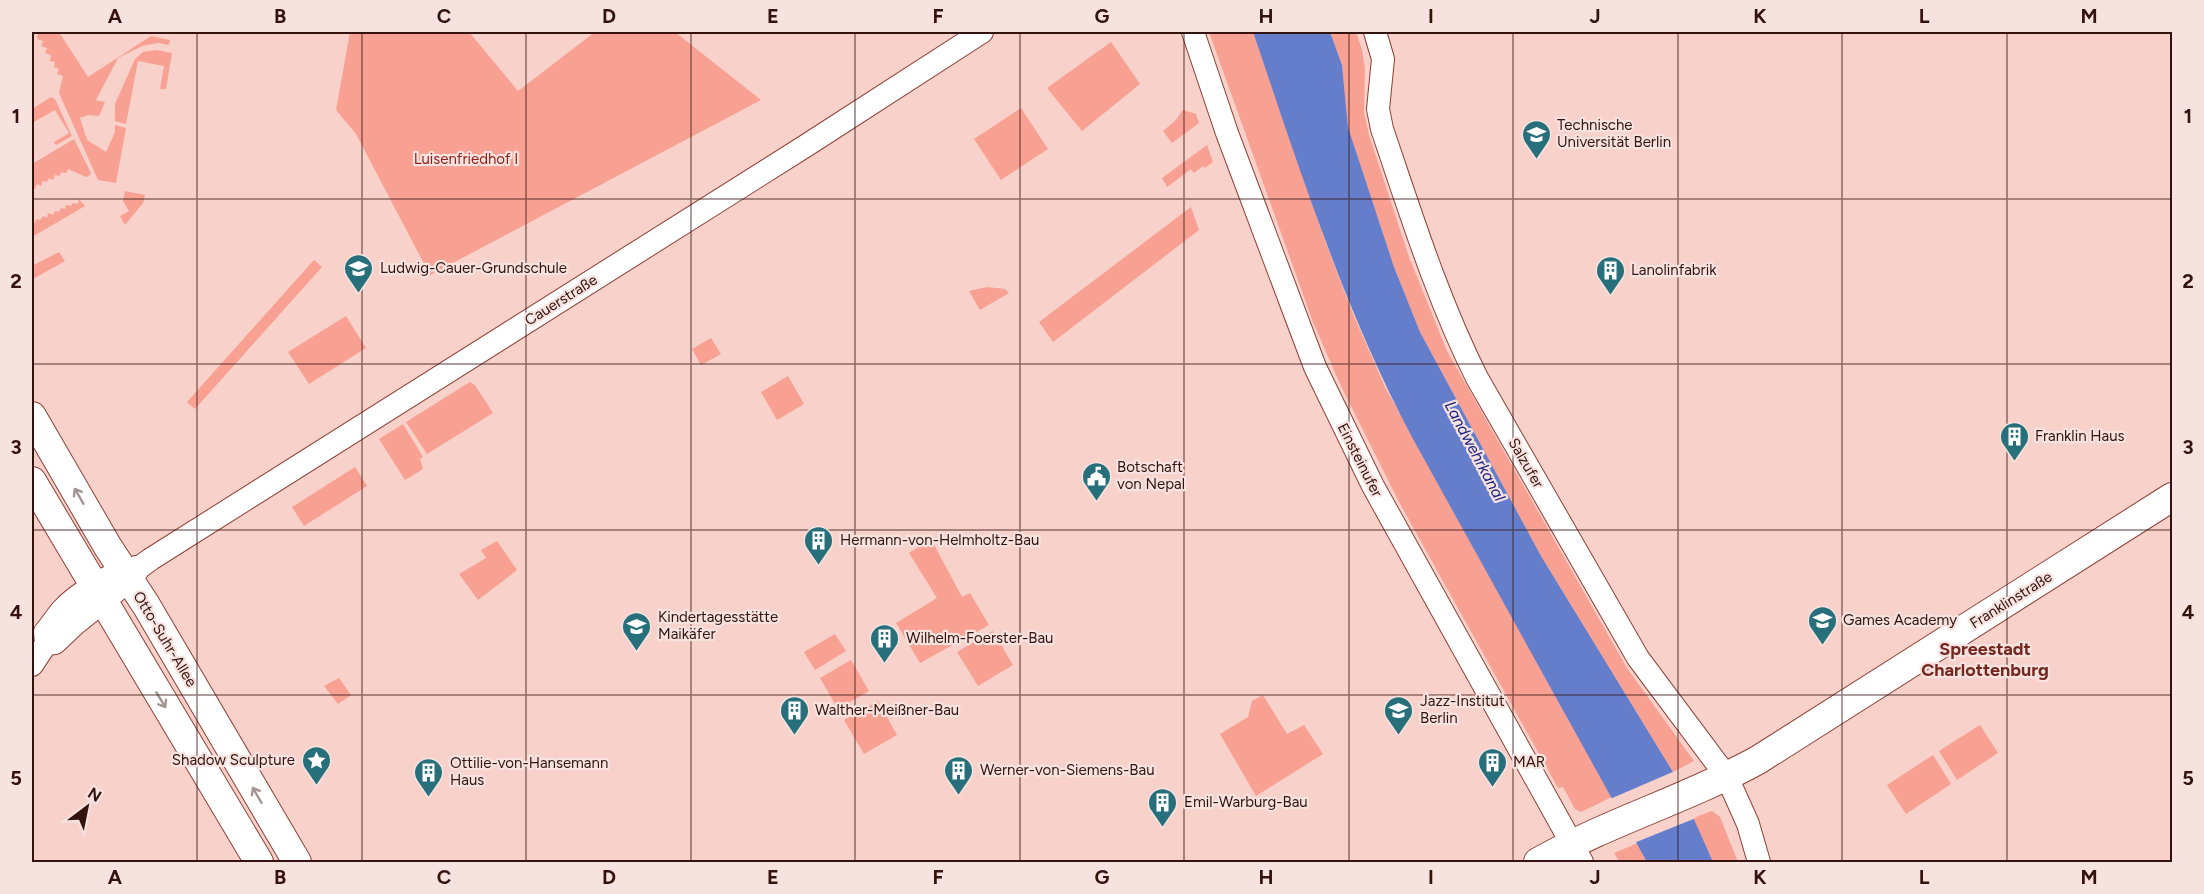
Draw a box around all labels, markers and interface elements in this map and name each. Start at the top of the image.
text: A [108,4,123,28]
text: B [274,4,286,28]
text: C [437,4,451,28]
text: D [602,4,616,28]
text: E [767,4,779,28]
text: F [932,4,944,28]
text: G [1095,4,1110,28]
text: H [1259,4,1274,28]
text: I [1428,4,1434,28]
text: J [1589,4,1601,28]
text: K [1753,4,1767,28]
text: L [1919,4,1930,28]
text: M [2080,4,2098,28]
text: 1 [12,104,20,128]
text: 1 [2184,104,2192,128]
place label: Technische Universität Berlin [1557,116,1671,151]
school or university icon: Technische Universität Berlin [1520,118,1552,160]
park label: Luisenfriedhof I [414,150,518,168]
school or university icon: Ludwig-Cauer-Grundschule [343,252,375,294]
building icon: Lanolinfabrik [1594,254,1626,296]
place label: Ludwig-Cauer-Grundschule [380,259,567,277]
place label: Lanolinfabrik [1631,261,1717,279]
text: 2 [10,269,22,293]
text: 2 [2182,269,2194,293]
street label: Cauerstraße [521,271,601,329]
water label: Landwehrkanal [1441,398,1510,505]
street label: Einsteinufer [1334,420,1386,500]
building icon: Franklin Haus [1998,420,2030,462]
place label: Franklin Haus [2035,427,2125,445]
text: 3 [10,435,22,459]
street label: Salzufer [1505,435,1547,491]
text: 3 [2182,435,2194,459]
place label: Botschaft von Nepal [1117,458,1185,493]
public building icon: Botschaft von Nepal [1080,460,1112,502]
one-way arrow [72,488,84,505]
building icon: Hermann-von-Helmholtz-Bau [803,524,835,566]
place label: Hermann-von-Helmholtz-Bau [840,531,1039,549]
street label: Franklinstraße [1967,568,2055,632]
street label: Otto-Suhr-Allee [129,588,201,690]
text: 4 [10,600,23,624]
text: 4 [2182,600,2195,624]
school or university icon: Games Academy [1806,604,1838,646]
place label: Kindertagesstätte Maikäfer [658,608,778,643]
school or university icon: Kindertagesstätte Maikäfer [621,610,653,652]
place label: Games Academy [1843,611,1957,629]
building icon: Wilhelm-Foerster-Bau [869,622,901,664]
place label: Wilhelm-Foerster-Bau [906,629,1053,647]
district label: Spreestadt Charlottenburg [1921,638,2049,681]
one-way arrow [156,691,168,708]
place label: Jazz-Institut Berlin [1420,692,1505,727]
building icon: Walther-Meißner-Bau [778,694,810,736]
school or university icon: Jazz-Institut Berlin [1383,694,1415,736]
place label: Walther-Meißner-Bau [815,701,959,719]
place icon: Shadow Sculpture [300,744,332,786]
building icon: MAR [1476,746,1508,788]
place label: Shadow Sculpture [172,751,295,769]
place label: MAR [1513,753,1545,771]
place label: Ottilie-von-Hansemann Haus [450,754,608,789]
building icon: Werner-von-Siemens-Bau [943,754,975,796]
building icon: Ottilie-von-Hansemann Haus [413,756,445,798]
place label: Werner-von-Siemens-Bau [980,761,1155,779]
text: 5 [10,766,22,790]
text: 5 [2182,766,2194,790]
north arrow [57,777,117,837]
text: N [84,783,105,806]
building icon: Emil-Warburg-Bau [1147,786,1179,828]
one-way arrow [251,787,263,804]
place label: Emil-Warburg-Bau [1184,793,1308,811]
text: A [108,865,123,889]
text: B [274,865,286,889]
text: C [437,865,451,889]
text: D [602,865,616,889]
text: E [767,865,779,889]
text: F [932,865,944,889]
text: G [1095,865,1110,889]
text: H [1259,865,1274,889]
text: I [1428,865,1434,889]
text: J [1589,865,1601,889]
text: K [1753,865,1767,889]
text: L [1919,865,1930,889]
text: M [2080,865,2098,889]

